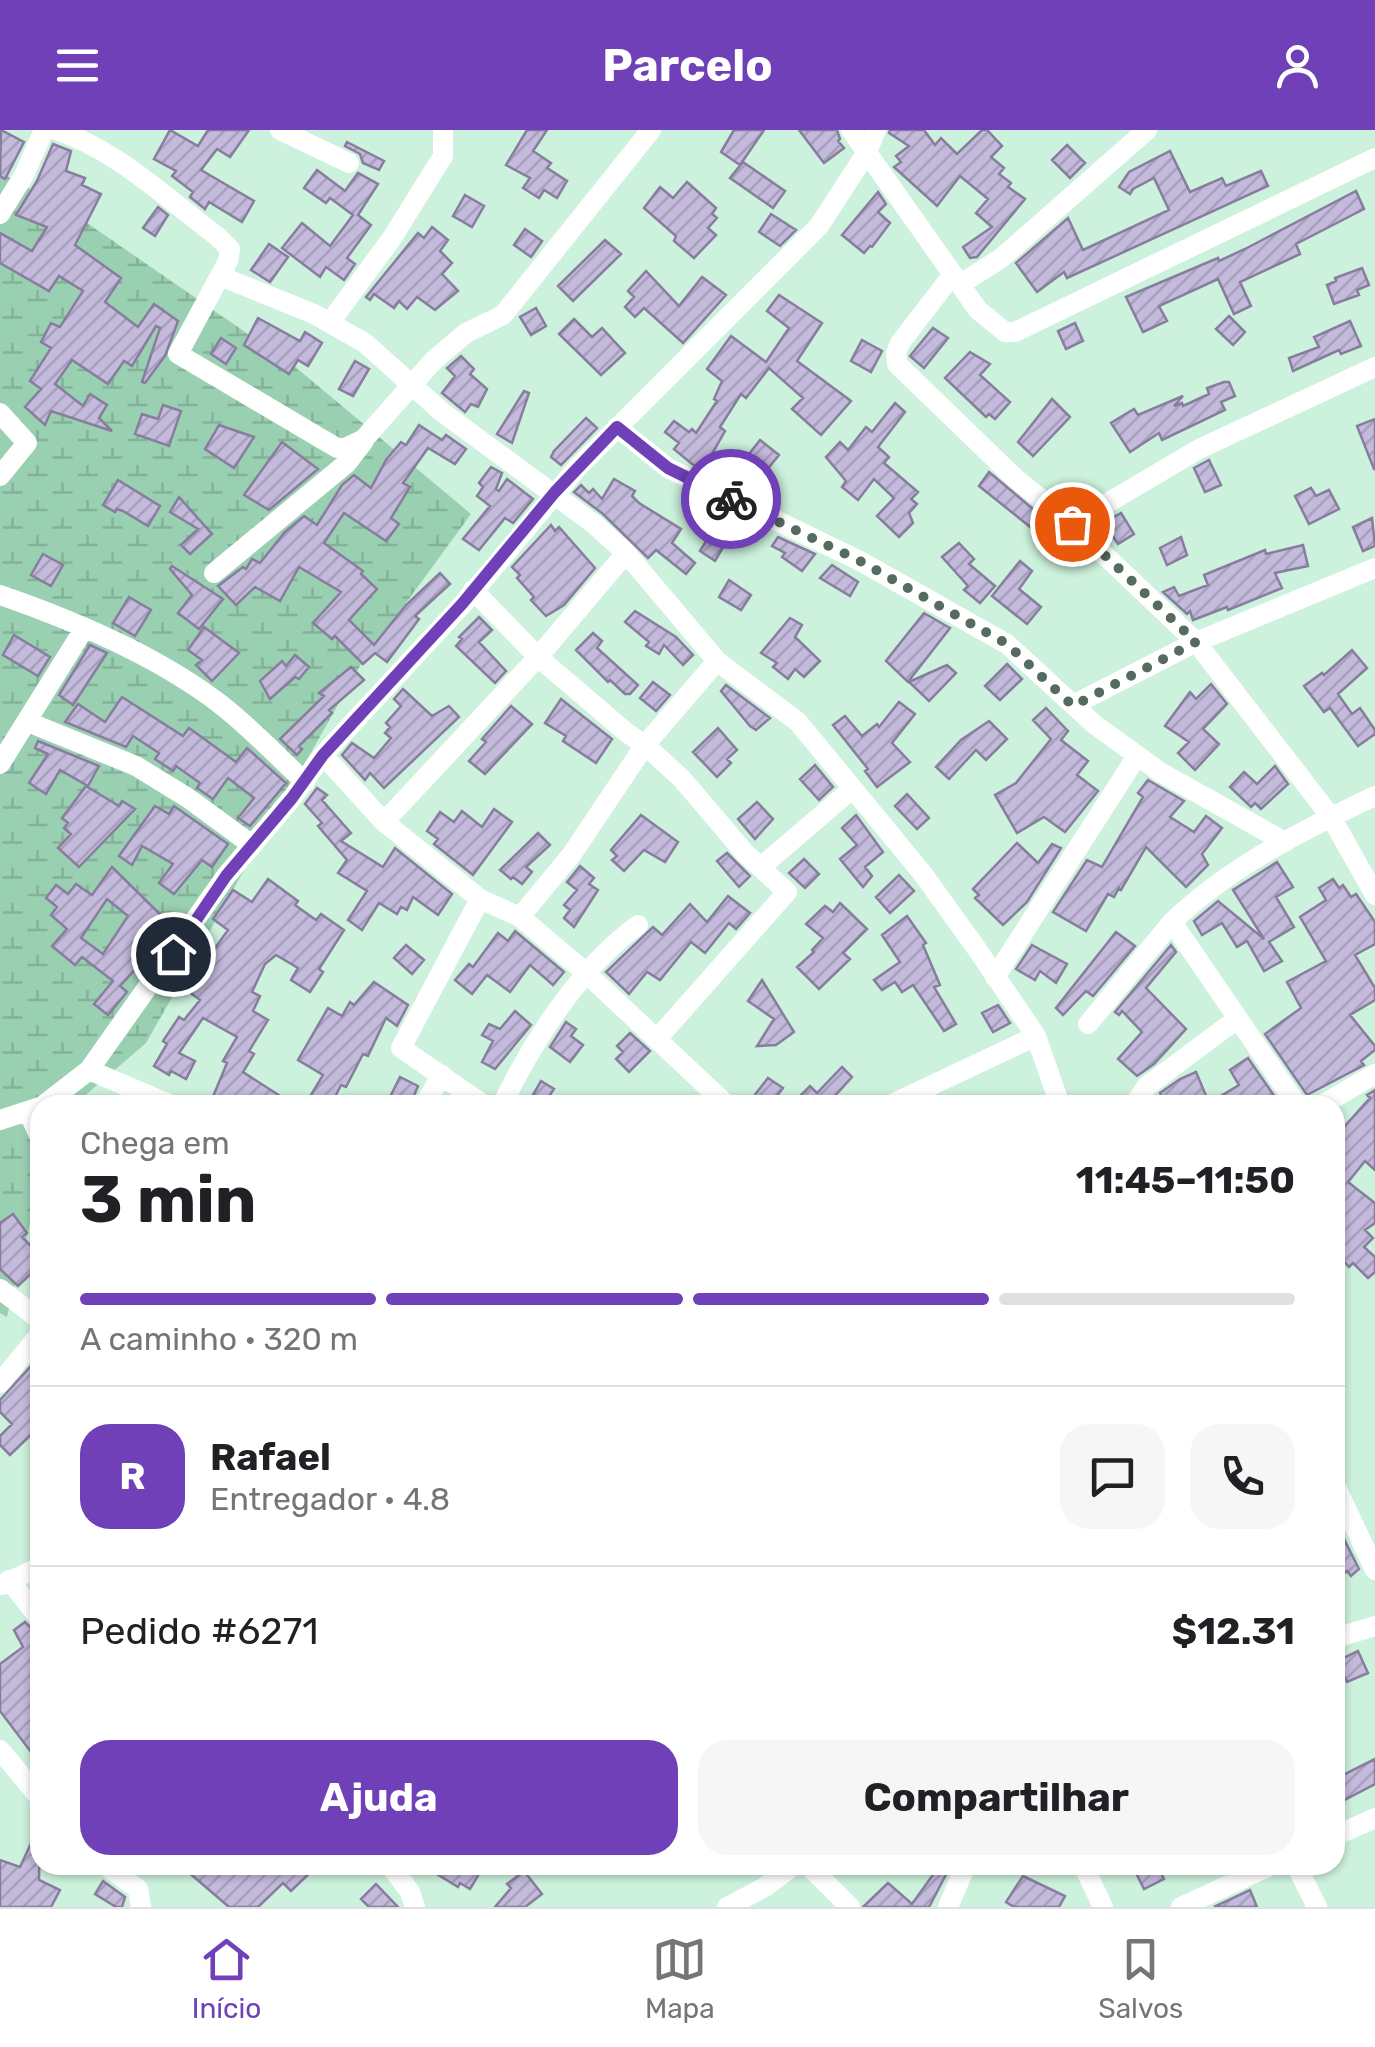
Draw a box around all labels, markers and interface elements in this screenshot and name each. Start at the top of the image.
icon: menu [50,38,105,93]
icon: person [1270,38,1325,93]
text: Parcelo [602,39,773,92]
courier [681,449,781,549]
icon: bike [704,472,759,527]
pin [1030,482,1115,567]
icon: bag [1045,497,1100,552]
pin [131,912,216,997]
icon: home [146,927,201,982]
text: Chega em [80,1124,230,1162]
text: 11:45–11:50 [1076,1157,1295,1203]
text: 3 min [80,1161,257,1238]
text: A caminho · 320 m [80,1320,358,1358]
button: chat [1060,1424,1165,1529]
button: phone [1190,1424,1295,1529]
text: Rafael [210,1434,331,1480]
text: R [119,1453,146,1499]
text: Entregador · 4.8 [210,1480,450,1518]
text: Pedido #6271 [80,1608,318,1654]
text: $12.31 [1172,1608,1295,1654]
button: Ajuda [80,1740,678,1855]
button: Compartilhar [698,1740,1295,1855]
tab: Início [192,1932,261,2025]
tab: Mapa [645,1932,715,2025]
tab: Salvos [1098,1932,1183,2025]

